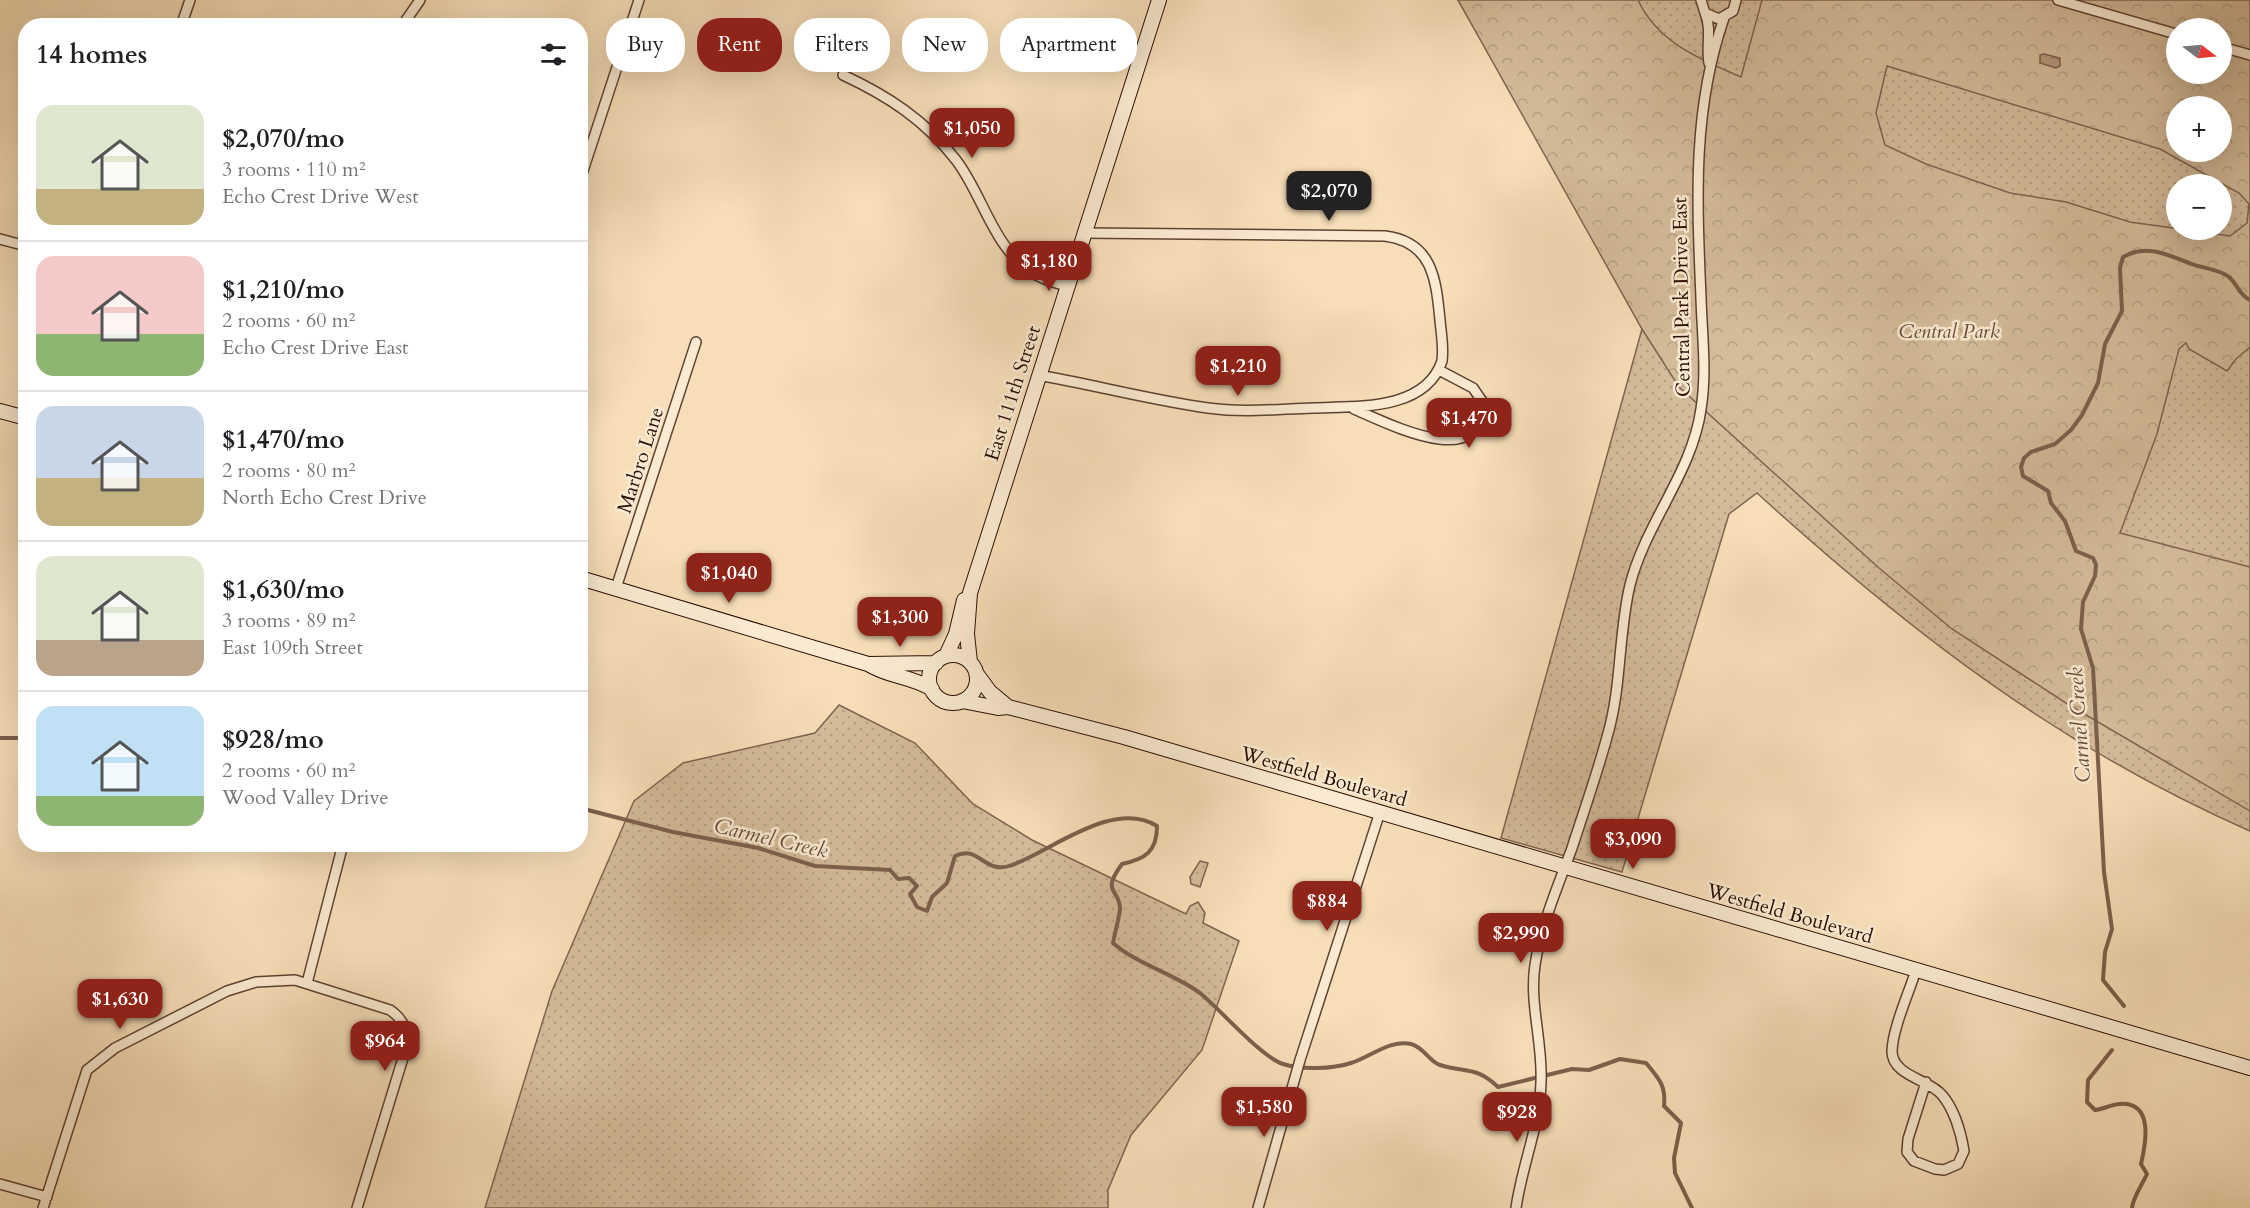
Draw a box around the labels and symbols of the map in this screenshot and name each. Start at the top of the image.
north arrow [2166,18,2232,84]
pin: $1,050 [923,108,1021,159]
pin: $2,070 [1280,171,1378,222]
street label: Central Park Drive East [1666,196,1697,397]
pin: $1,180 [1000,241,1098,292]
park label: Central Park [1898,318,2000,345]
street label: East 111th Street [978,321,1047,464]
pin: $1,210 [1189,346,1287,397]
pin: $1,470 [1420,398,1518,449]
street label: Marbro Lane [611,404,670,517]
pin: $1,040 [680,553,778,604]
pin: $1,300 [851,597,949,648]
water label: Carmel Creek [2061,666,2098,784]
street label: Westfield Boulevard [1237,740,1411,813]
water label: Carmel Creek [711,811,831,866]
pin: $3,090 [1584,819,1682,870]
street label: Westfield Boulevard [1703,877,1877,950]
pin: $884 [1291,881,1363,932]
pin: $2,990 [1472,913,1570,964]
pin: $1,630 [71,979,169,1030]
pin: $964 [349,1021,421,1072]
pin: $1,580 [1215,1087,1313,1138]
pin: $928 [1481,1092,1553,1143]

